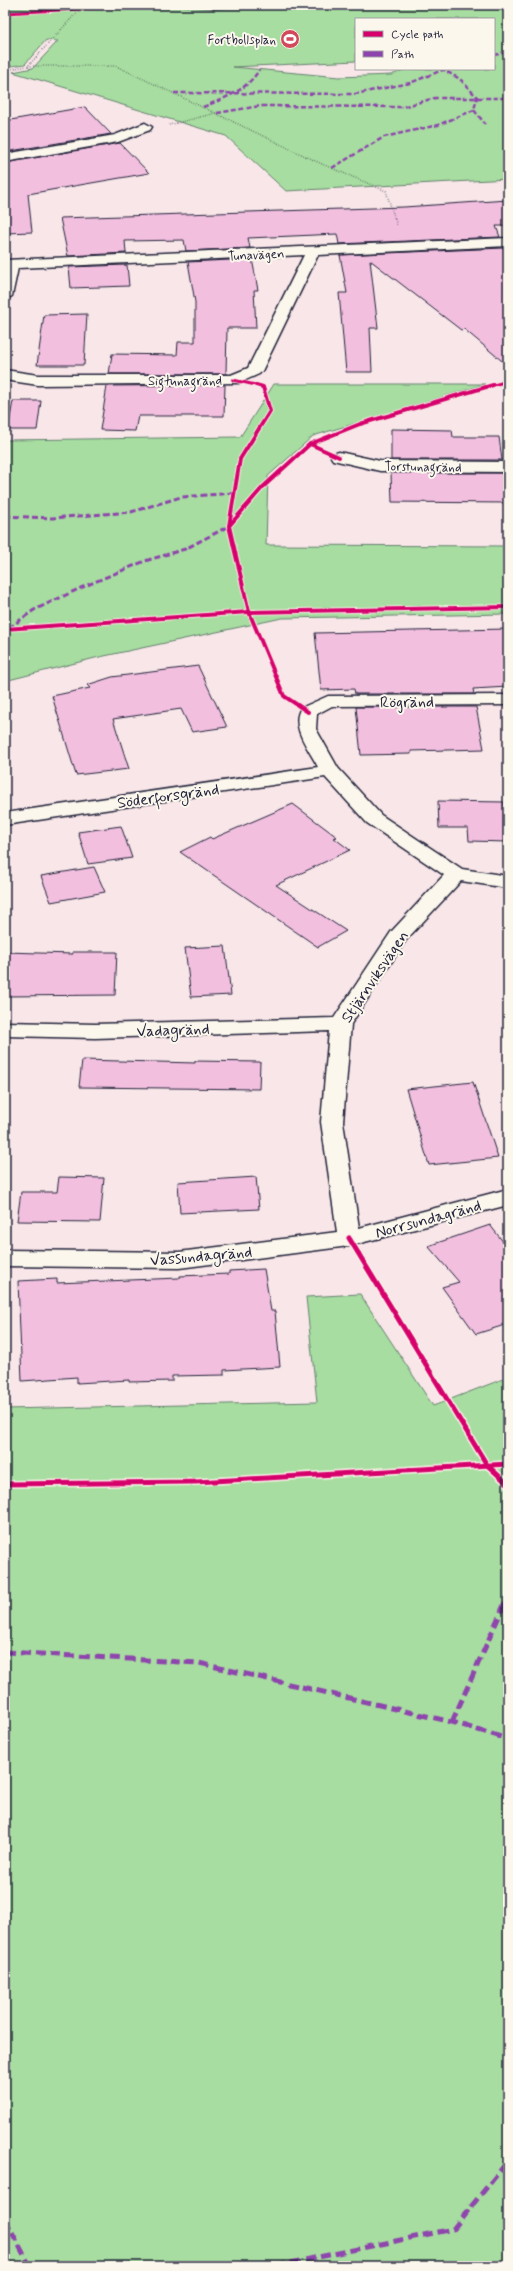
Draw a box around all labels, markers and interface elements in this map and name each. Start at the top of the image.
legend [355,18,495,70]
text: Cycle path [391,27,443,43]
sports icon: Fortbollsplan [279,28,301,50]
place label: Fortbollsplan [208,32,276,49]
text: Path [391,47,414,63]
street label: Tunavägen [227,246,285,265]
street label: Sigtunagränd [148,373,222,392]
street label: Torstunagränd [384,458,462,479]
street label: Rögränd [380,692,434,713]
street label: Söderforsgränd [116,779,221,816]
street label: Stjärnviksvägen [337,927,414,1027]
street label: Vadagränd [136,1019,210,1043]
street label: Norrsundagränd [373,1195,484,1244]
street label: Vassundagränd [149,1242,253,1272]

